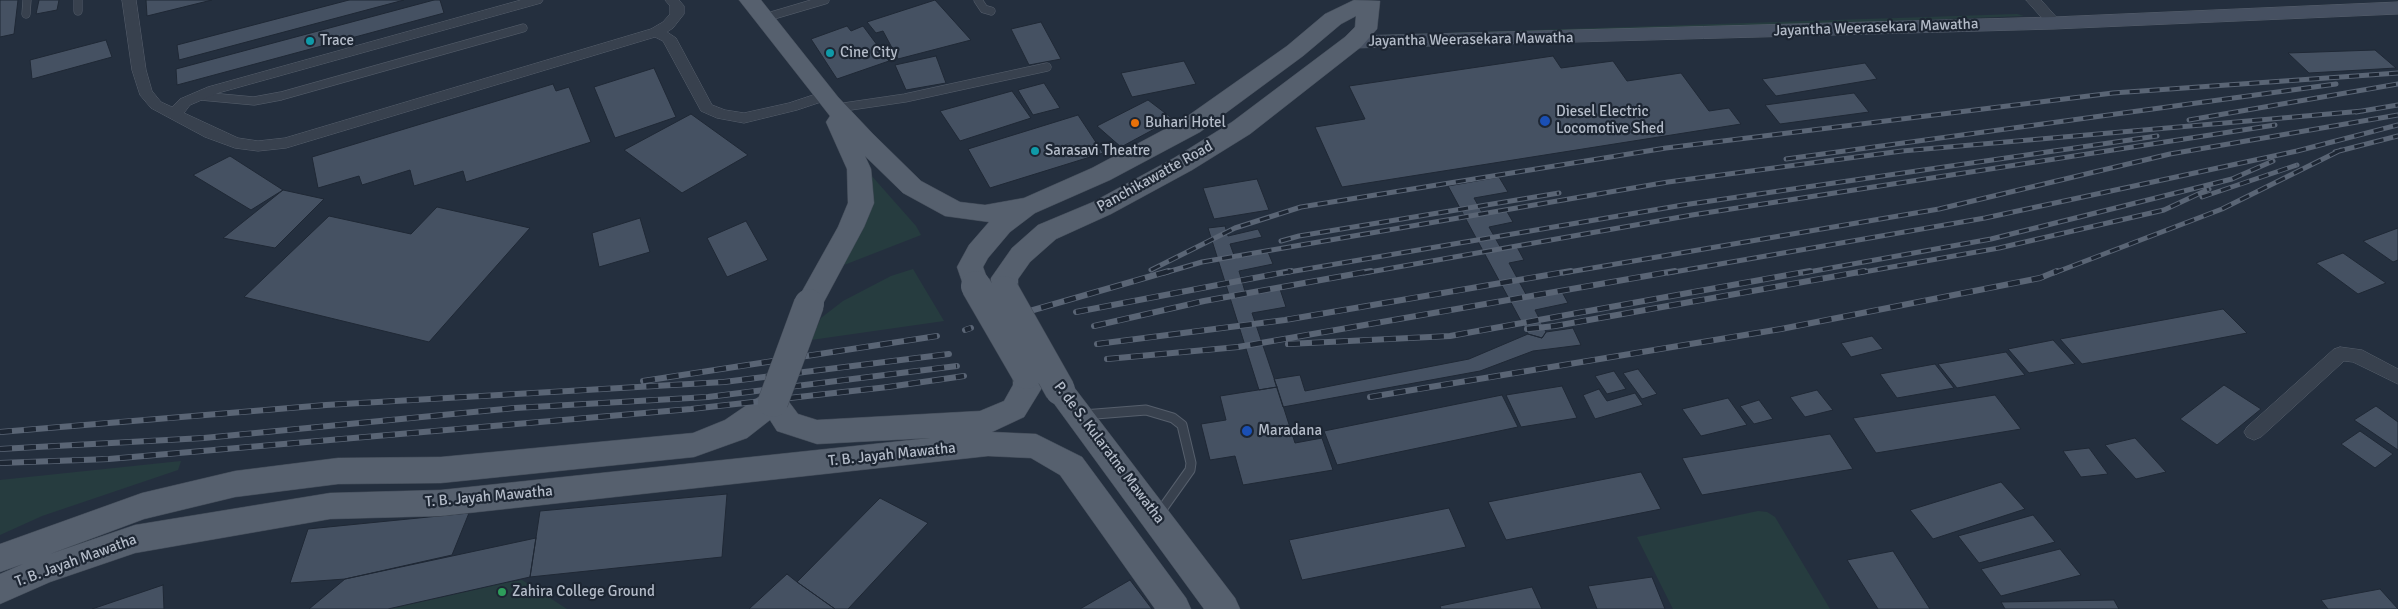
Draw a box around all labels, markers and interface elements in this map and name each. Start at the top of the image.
street label: Jayantha Weerasekara Mawatha [1773,15,1979,41]
street label: Jayantha Weerasekara Mawatha [1368,29,1574,51]
place label: Trace [320,32,354,50]
marker: Trace [304,35,316,47]
place label: Cine City [840,44,897,62]
marker: Cine City [824,47,836,59]
place label: Diesel Electric Locomotive Shed [1556,103,1664,138]
place label: Buhari Hotel [1145,114,1226,132]
marker: Diesel Electric Locomotive Shed [1538,114,1552,128]
marker: Buhari Hotel [1129,117,1141,129]
street label: Panchikawatte Road [1094,138,1216,216]
place label: Sarasavi Theatre [1045,142,1150,160]
marker: Sarasavi Theatre [1029,145,1041,157]
street label: P. de S. Kularatne Mawatha [1050,379,1168,527]
place label: Maradana [1258,422,1322,440]
marker: Maradana [1240,424,1254,438]
street label: T. B. Jayah Mawatha [827,439,957,471]
street label: T. B. Jayah Mawatha [424,482,554,512]
street label: T. B. Jayah Mawatha [13,531,139,591]
place label: Zahira College Ground [512,583,655,601]
marker: Zahira College Ground [496,586,508,598]

